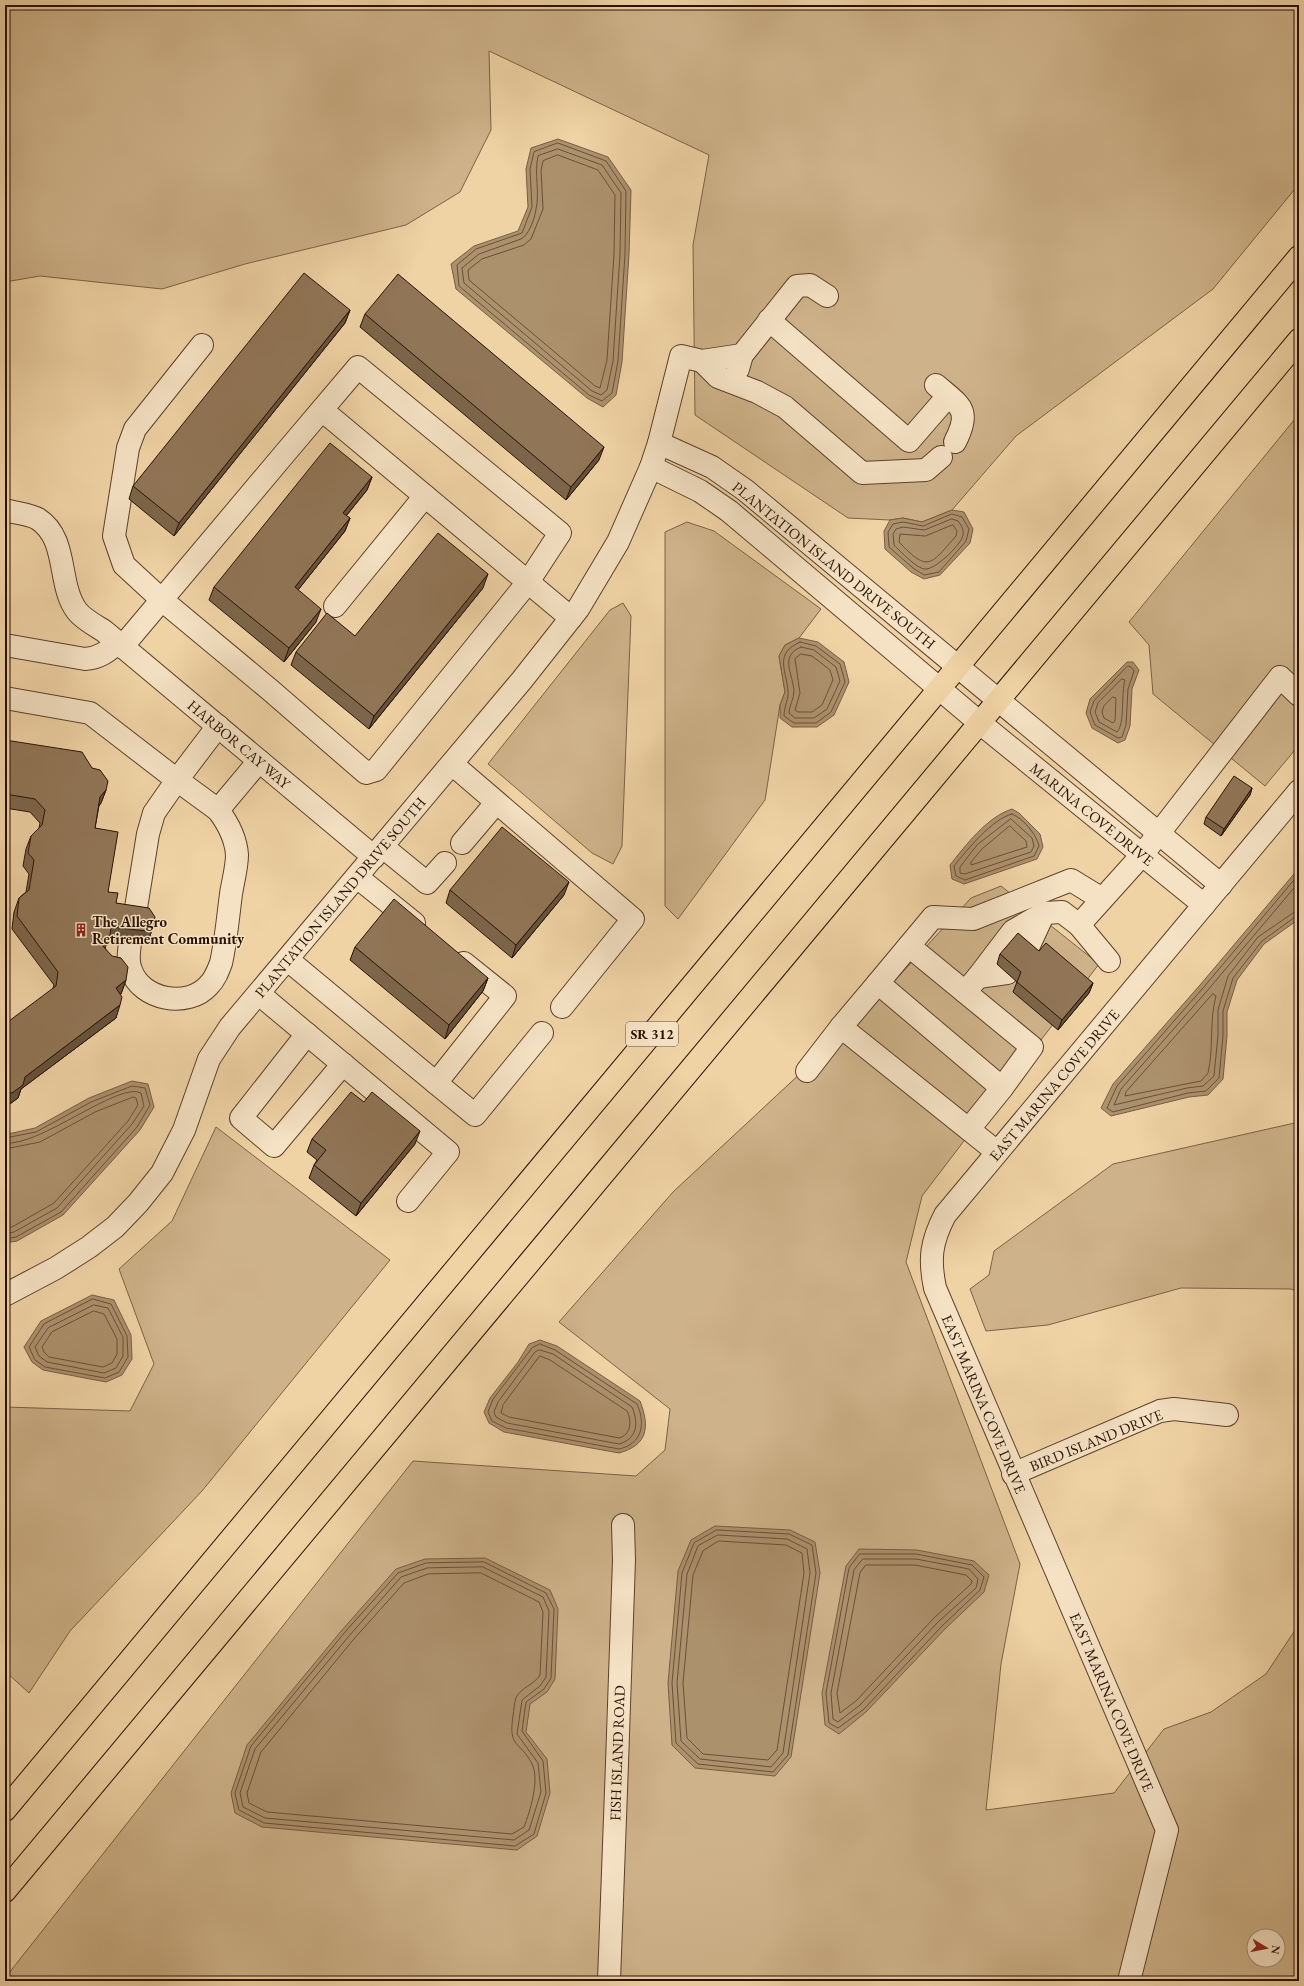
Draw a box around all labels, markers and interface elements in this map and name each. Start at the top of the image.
street label: PLANTATION ISLAND DRIVE SOUTH [728,477,940,653]
street label: HARBOR CAY WAY [184,695,295,793]
street label: MARINA COVE DRIVE [1026,758,1158,870]
street label: PLANTATION ISLAND DRIVE SOUTH [250,793,430,1001]
place label: The Allegro Retirement Community [92,912,245,948]
building icon: The Allegro Retirement Community [73,922,89,938]
street label: EAST MARINA COVE DRIVE [985,1005,1124,1165]
road number: SR 312 [626,1022,678,1046]
street label: EAST MARINA COVE DRIVE [938,1312,1031,1497]
street label: BIRD ISLAND DRIVE [1027,1404,1166,1475]
street label: EAST MARINA COVE DRIVE [1066,1610,1159,1795]
street label: FISH ISLAND ROAD [605,1685,629,1821]
north arrow [1246,1928,1286,1968]
text: N [1268,1944,1284,1955]

